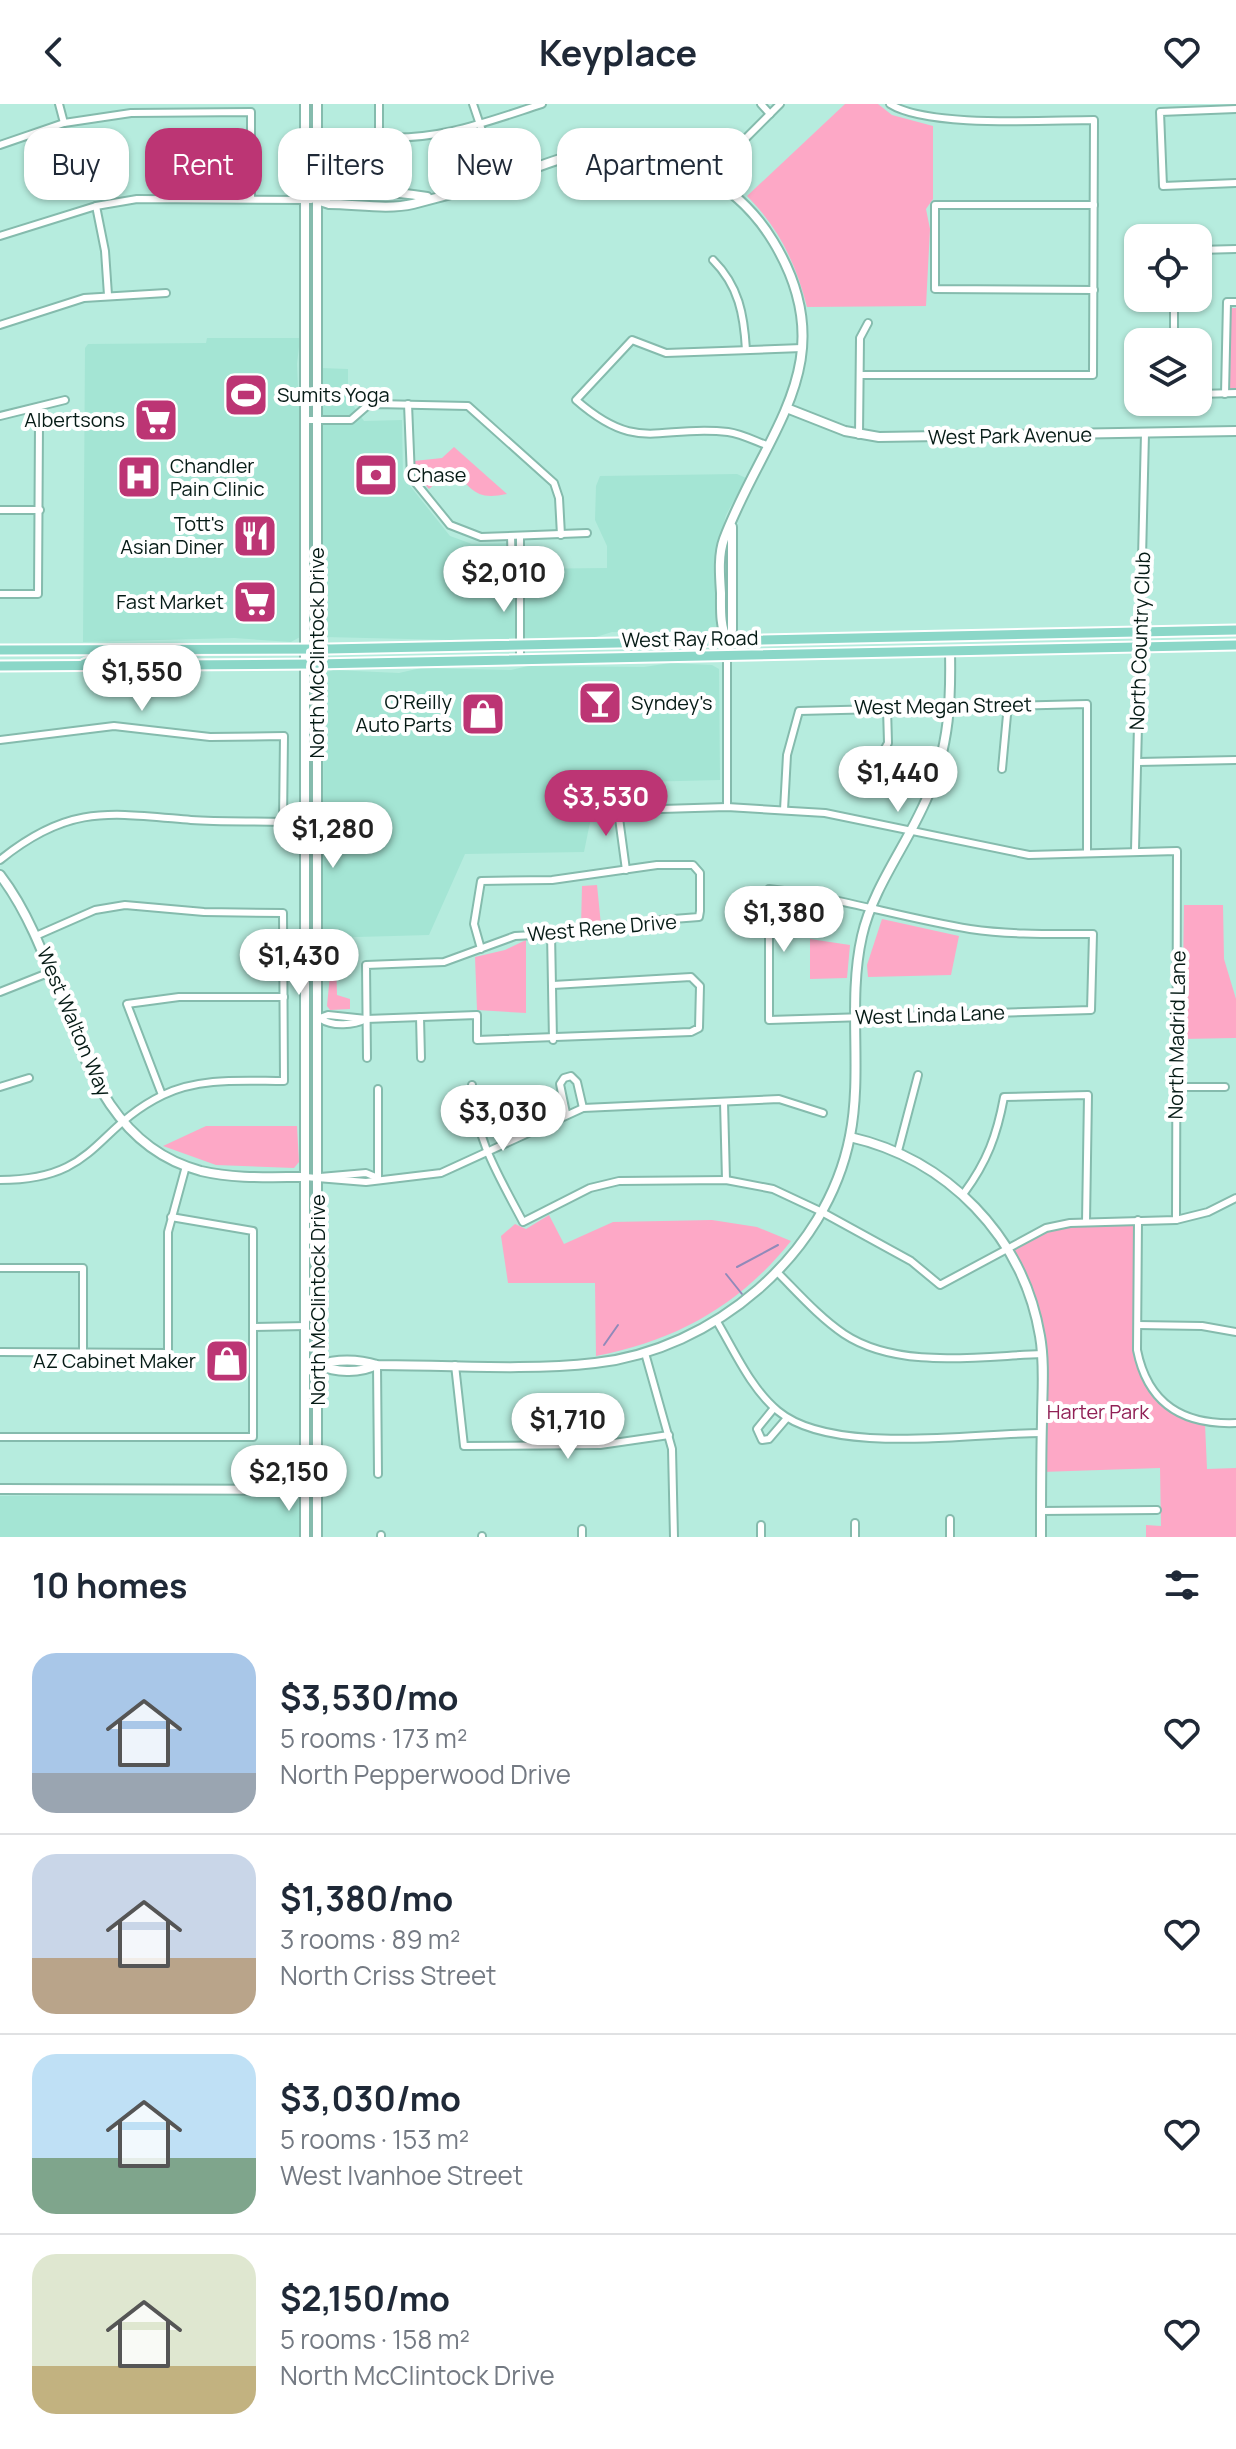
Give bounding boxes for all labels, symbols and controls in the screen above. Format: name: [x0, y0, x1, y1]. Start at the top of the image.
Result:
text: Keyplace: [539, 28, 697, 77]
icon: back: [32, 30, 76, 74]
icon: heart: [1160, 30, 1204, 74]
chip: Buy: [24, 128, 129, 200]
chip: Rent: [145, 128, 262, 200]
chip: Filters: [278, 128, 412, 200]
chip: New: [428, 128, 541, 200]
chip: Apartment: [557, 128, 752, 200]
map controls: [1124, 224, 1212, 416]
button: locate: [1124, 224, 1212, 312]
button: layers: [1124, 328, 1212, 416]
sports icon: Sumits Yoga: [222, 371, 270, 419]
place label: Sumits Yoga: [277, 381, 390, 408]
supermarket icon: Albertsons: [132, 396, 180, 444]
place label: Albertsons: [24, 406, 125, 433]
street label: West Park Avenue: [928, 421, 1092, 450]
bank icon: Chase: [352, 451, 400, 499]
place label: Chandler Pain Clinic: [170, 452, 265, 502]
hospital icon: Chandler Pain Clinic: [115, 453, 163, 501]
place label: Chase: [407, 461, 467, 488]
place label: Tott's Asian Diner: [120, 510, 224, 560]
restaurant icon: Tott's Asian Diner: [231, 512, 279, 560]
pin: $2,010: [439, 546, 569, 614]
street label: North McClintock Drive: [303, 547, 330, 759]
street label: North Country Club: [1123, 551, 1156, 731]
text: $2,010: [461, 554, 547, 590]
supermarket icon: Fast Market: [231, 578, 279, 626]
place label: Fast Market: [116, 588, 224, 615]
street label: West Ray Road: [621, 624, 759, 653]
pin: $1,550: [77, 645, 207, 713]
text: $1,550: [101, 653, 183, 689]
bar icon: Syndey's: [576, 679, 624, 727]
place label: O'Reilly Auto Parts: [356, 688, 452, 738]
place label: Syndey's: [631, 689, 713, 716]
shop icon: O'Reilly Auto Parts: [459, 690, 507, 738]
street label: West Megan Street: [854, 690, 1032, 721]
pin: $1,440: [833, 746, 963, 814]
text: $1,440: [857, 754, 940, 790]
pin: $3,530: [541, 770, 671, 838]
text: $3,530: [563, 778, 649, 814]
pin: $1,280: [268, 802, 398, 870]
text: $1,280: [291, 810, 375, 846]
pin: $1,380: [719, 886, 849, 954]
text: $1,380: [743, 894, 825, 930]
street label: West Rene Drive: [526, 908, 678, 947]
pin: $1,430: [234, 929, 364, 997]
text: $1,430: [258, 937, 340, 973]
street label: West Walton Way: [31, 943, 118, 1101]
street label: North Madrid Lane: [1162, 950, 1191, 1120]
street label: West Linda Lane: [854, 998, 1006, 1031]
pin: $3,030: [438, 1085, 568, 1153]
text: $3,030: [459, 1093, 547, 1129]
street label: North McClintock Drive: [304, 1194, 331, 1406]
shop icon: AZ Cabinet Maker: [203, 1337, 251, 1385]
place label: AZ Cabinet Maker: [33, 1347, 196, 1374]
pin: $1,710: [503, 1393, 633, 1461]
park label: Harter Park: [1047, 1398, 1150, 1425]
text: $1,710: [530, 1401, 606, 1437]
pin: $2,150: [224, 1445, 354, 1513]
text: $2,150: [249, 1453, 329, 1489]
text: 10 homes: [32, 1562, 188, 1608]
icon: filters: [1160, 1563, 1204, 1607]
text: $3,530/mo: [280, 1674, 459, 1720]
icon: home: [96, 1685, 192, 1781]
icon: heart: [1160, 1711, 1204, 1755]
text: 5 rooms · 173 m²: [280, 1720, 467, 1756]
text: North Pepperwood Drive: [280, 1756, 571, 1792]
text: $1,380/mo: [280, 1875, 453, 1921]
icon: home: [96, 1886, 192, 1982]
icon: heart: [1160, 1912, 1204, 1956]
text: 3 rooms · 89 m²: [280, 1921, 460, 1957]
text: North Criss Street: [280, 1957, 497, 1993]
text: $3,030/mo: [280, 2075, 461, 2121]
icon: home: [96, 2086, 192, 2182]
icon: heart: [1160, 2112, 1204, 2156]
text: 5 rooms · 153 m²: [280, 2121, 469, 2157]
text: West Ivanhoe Street: [280, 2157, 523, 2193]
text: $2,150/mo: [280, 2275, 450, 2321]
icon: home: [96, 2286, 192, 2382]
icon: heart: [1160, 2312, 1204, 2356]
text: 5 rooms · 158 m²: [280, 2321, 470, 2357]
text: North McClintock Drive: [280, 2357, 555, 2393]

